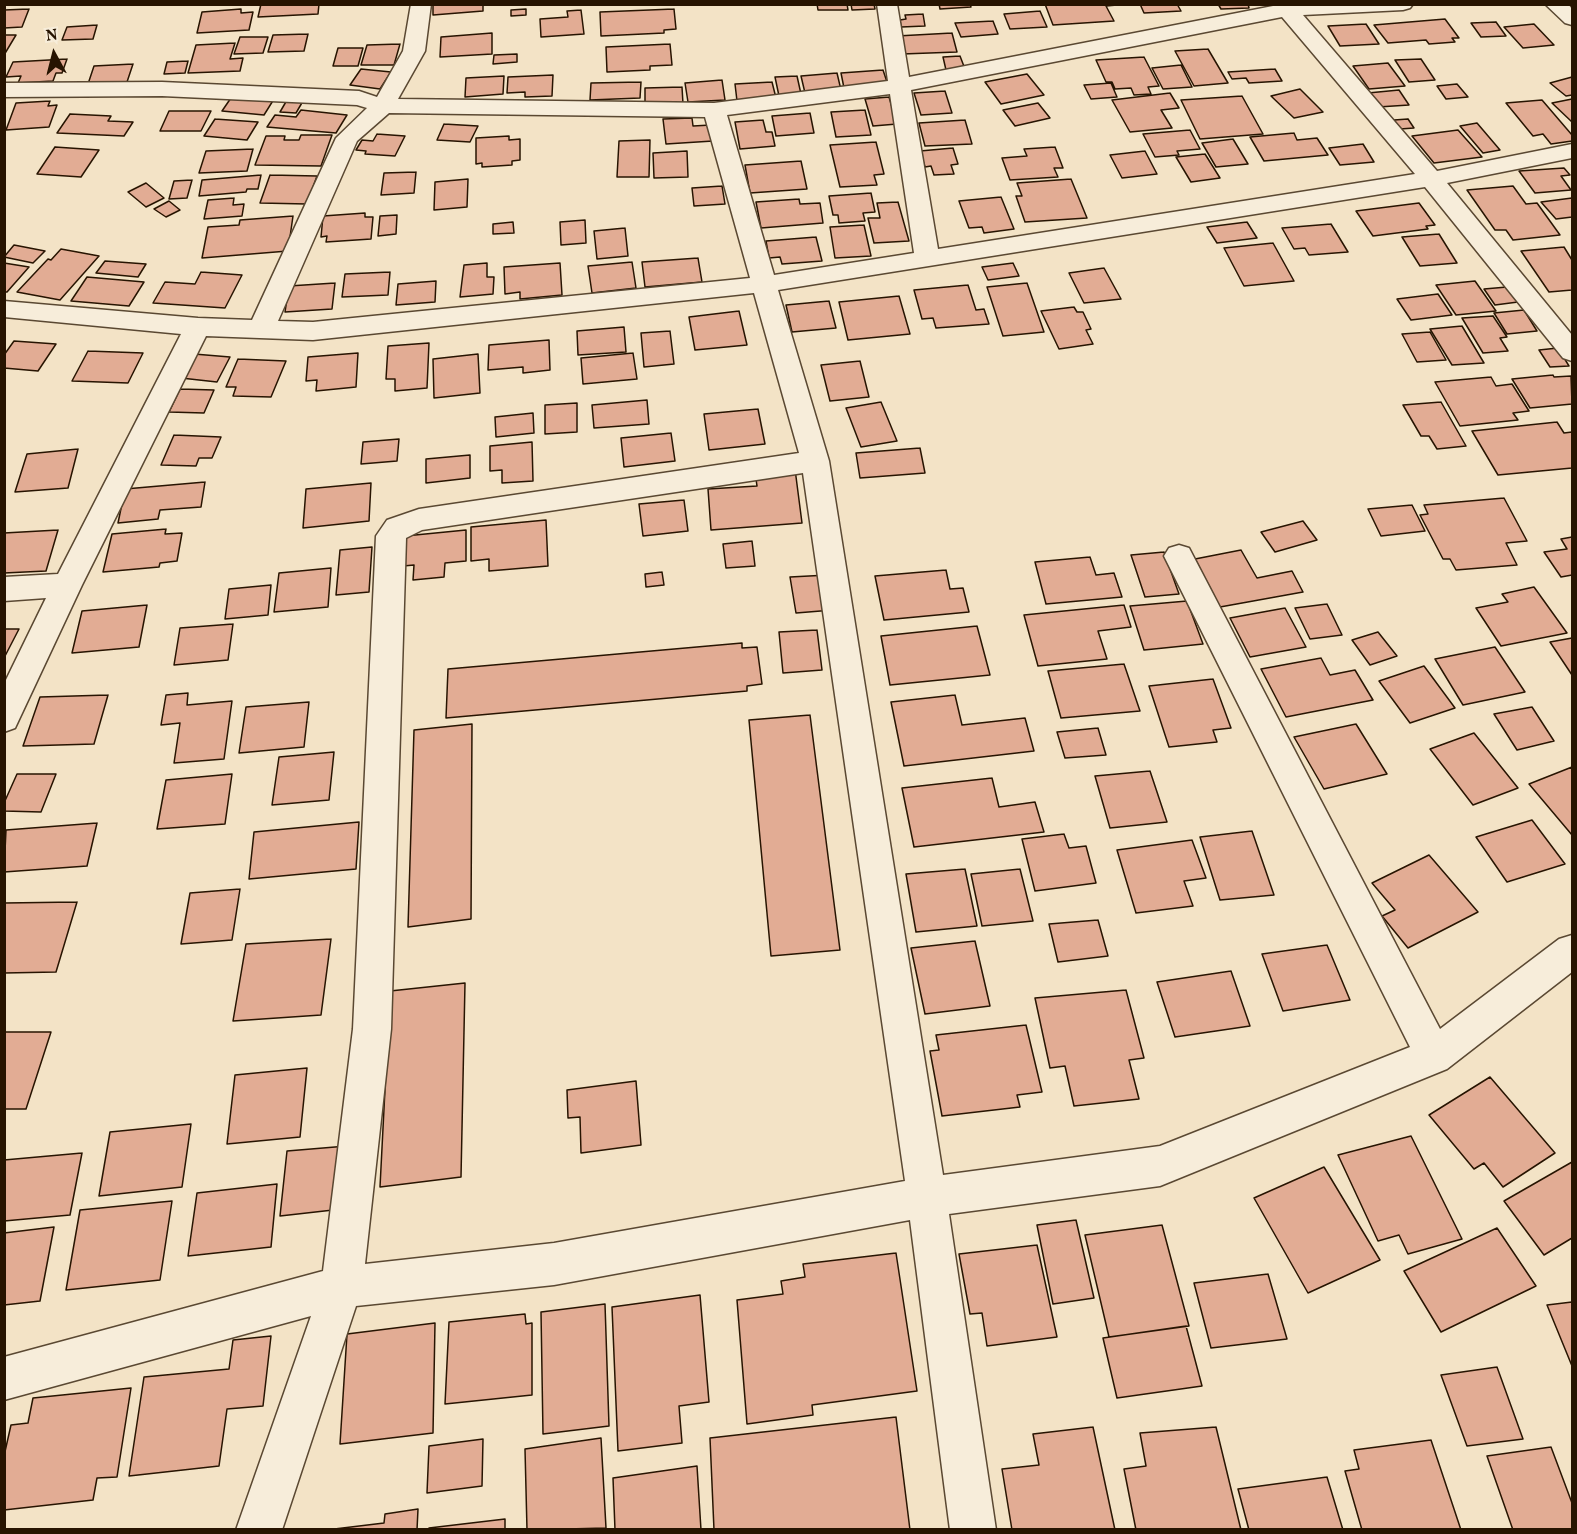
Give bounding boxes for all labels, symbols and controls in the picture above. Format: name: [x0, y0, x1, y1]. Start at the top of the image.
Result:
north arrow: [24, 24, 84, 84]
text: N: [45, 25, 59, 48]

